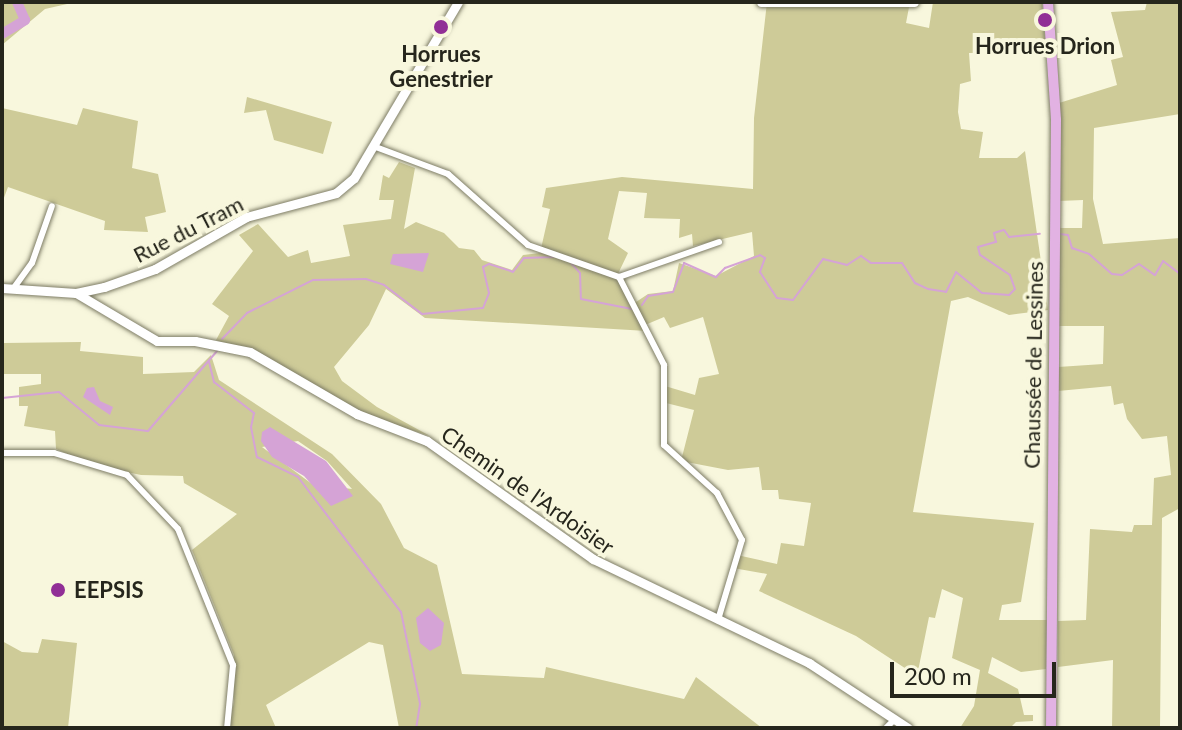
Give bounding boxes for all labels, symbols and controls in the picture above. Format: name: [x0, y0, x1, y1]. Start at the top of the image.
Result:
marker: Horrues Drion: [1036, 11, 1054, 29]
marker: Horrues Genestrier: [432, 18, 450, 36]
place label: Horrues Drion: [975, 33, 1115, 59]
place label: Horrues Genestrier: [389, 40, 493, 92]
street label: Rue du Tram: [128, 190, 248, 268]
street label: Chaussée de Lessines: [1018, 261, 1048, 469]
street label: Chemin de l'Ardoisier: [437, 420, 619, 560]
place label: EEPSIS: [74, 577, 144, 603]
marker: EEPSIS: [49, 581, 67, 599]
scale bar: [894, 646, 1060, 696]
text: 200 m: [904, 661, 972, 690]

